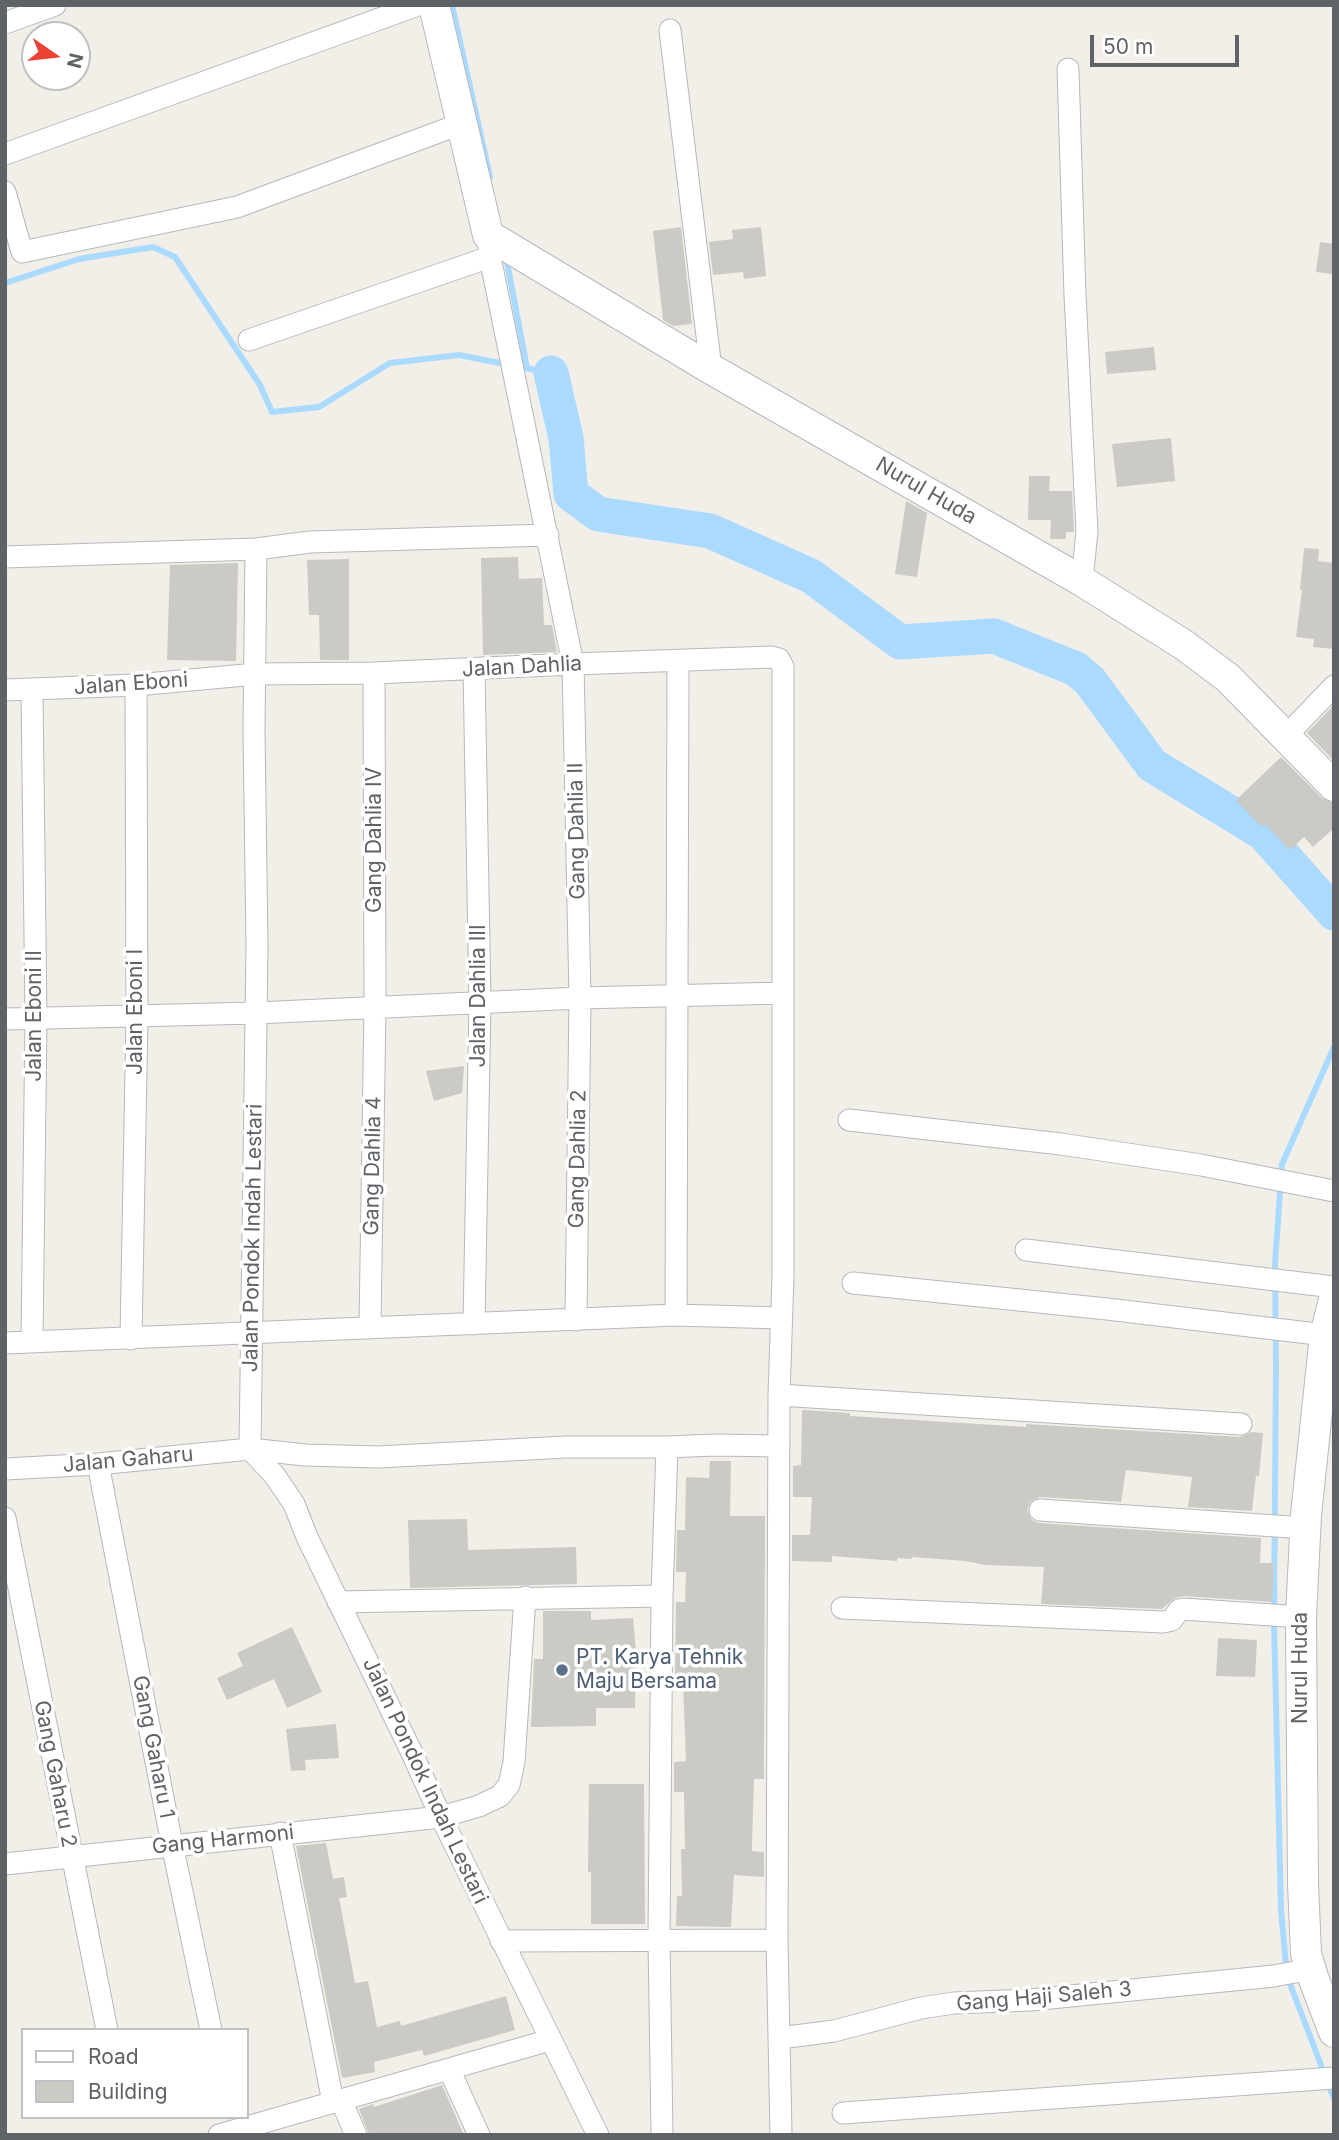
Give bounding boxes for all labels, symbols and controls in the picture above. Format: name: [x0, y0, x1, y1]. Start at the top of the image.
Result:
north arrow: [21, 21, 91, 91]
scale bar: [1094, 21, 1243, 65]
text: 50 m: [1103, 34, 1153, 59]
text: N: [62, 51, 88, 71]
street label: Nurul Huda: [871, 452, 981, 530]
street label: Jalan Dahlia: [461, 651, 583, 683]
street label: Jalan Eboni: [73, 667, 189, 701]
street label: Gang Dahlia II: [563, 762, 591, 900]
street label: Gang Dahlia IV: [362, 767, 388, 913]
street label: Jalan Dahlia III: [466, 924, 492, 1068]
street label: Jalan Eboni I: [123, 949, 149, 1075]
street label: Jalan Eboni II: [22, 950, 48, 1082]
street label: Gang Dahlia 2: [564, 1089, 592, 1229]
street label: Gang Dahlia 4: [359, 1096, 387, 1236]
street label: Jalan Pondok Indah Lestari: [238, 1104, 268, 1372]
street label: Jalan Gaharu: [62, 1442, 194, 1478]
street label: Nurul Huda: [1288, 1612, 1314, 1724]
place label: PT. Karya Tehnik Maju Bersama: [576, 1645, 743, 1695]
street label: Jalan Pondok Indah Lestari: [357, 1654, 493, 1908]
marker: PT. Karya Tehnik Maju Bersama: [554, 1662, 570, 1678]
street label: Gang Gaharu 1: [127, 1673, 179, 1821]
street label: Gang Gaharu 2: [28, 1698, 82, 1850]
street label: Gang Harmoni: [151, 1820, 295, 1860]
street label: Gang Haji Saleh 3: [955, 1977, 1133, 2017]
legend: [21, 2028, 248, 2119]
text: Road: [88, 2044, 139, 2069]
text: Building: [88, 2079, 168, 2104]

